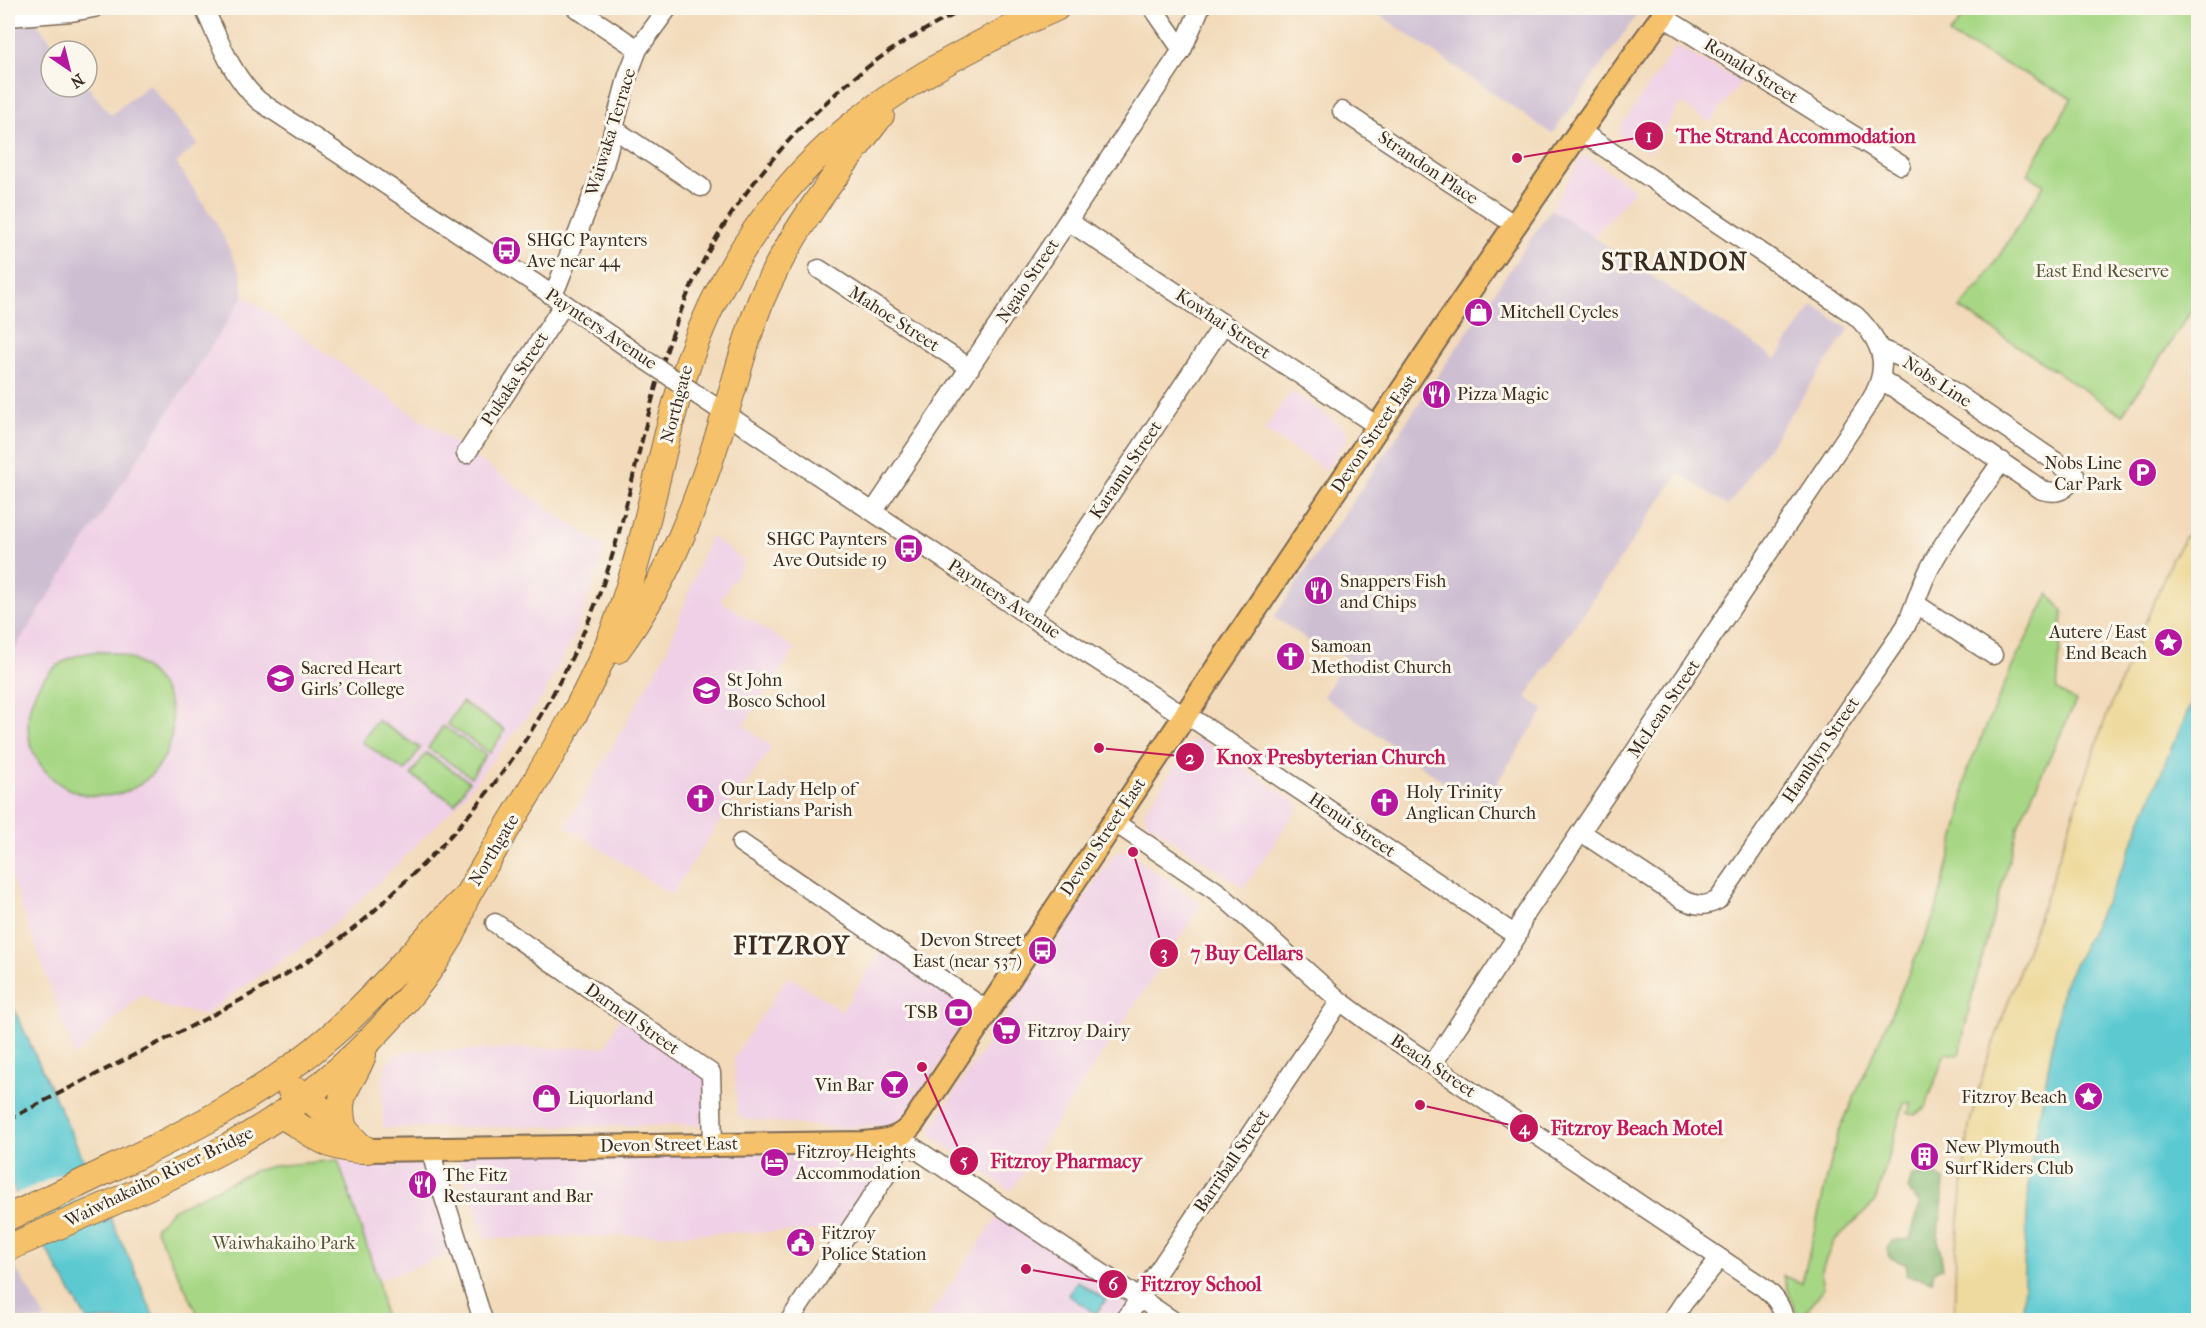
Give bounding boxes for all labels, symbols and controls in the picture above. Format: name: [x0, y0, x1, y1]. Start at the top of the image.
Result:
street label: Ronald Street: [1700, 34, 1802, 108]
north arrow: [39, 39, 99, 99]
street label: Waiwaka Terrace: [581, 65, 640, 200]
text: N: [66, 70, 88, 93]
callout: The Strand Accommodation: [1634, 117, 1928, 155]
text: The Strand Accommodation: [1675, 125, 1916, 148]
text: 1: [1646, 126, 1652, 147]
street label: Strandon Place: [1374, 127, 1482, 209]
place label: SHGC Paynters Ave near 44: [526, 230, 648, 272]
bus stop icon: SHGC Paynters Ave near 44: [490, 234, 522, 266]
street label: Ngaio Street: [992, 234, 1064, 327]
district label: STRANDON: [1602, 248, 1748, 276]
park label: East End Reserve: [2035, 261, 2169, 282]
street label: Mahoe Street: [845, 282, 944, 356]
street label: Paynters Avenue: [541, 284, 661, 374]
street label: Kowhai Street: [1172, 285, 1275, 364]
shop icon: Mitchell Cycles: [1463, 296, 1495, 328]
place label: Mitchell Cycles: [1500, 302, 1619, 323]
street label: Pukaka Street: [477, 328, 553, 430]
street label: Nobs Line: [1899, 352, 1975, 412]
street label: Northgate: [657, 363, 698, 445]
street label: Devon Street East: [1327, 370, 1422, 497]
restaurant icon: Pizza Magic: [1420, 378, 1452, 410]
place label: Pizza Magic: [1457, 384, 1549, 405]
street label: Karamu Street: [1085, 416, 1167, 523]
place label: Nobs Line Car Park: [2044, 453, 2123, 495]
parking icon: Nobs Line Car Park: [2127, 457, 2159, 489]
place label: SHGC Paynters Ave Outside 19: [767, 529, 887, 571]
bus stop icon: SHGC Paynters Ave Outside 19: [892, 533, 924, 565]
street label: Paynters Avenue: [944, 555, 1064, 643]
place label: Snappers Fish and Chips: [1340, 571, 1446, 613]
restaurant icon: Snappers Fish and Chips: [1303, 575, 1335, 607]
place label: Autere / East End Beach: [2048, 622, 2148, 664]
place icon: Autere / East End Beach: [2152, 626, 2184, 658]
place label: Samoan Methodist Church: [1311, 636, 1452, 678]
church icon: Samoan Methodist Church: [1274, 640, 1306, 672]
street label: McLean Street: [1623, 655, 1705, 762]
place label: Sacred Heart Girls' College: [301, 658, 404, 700]
school or university icon: Sacred Heart Girls' College: [264, 662, 296, 694]
place label: St John Bosco School: [727, 670, 826, 712]
school or university icon: St John Bosco School: [690, 674, 722, 706]
street label: Hamblyn Street: [1778, 693, 1864, 807]
callout: Knox Presbyterian Church: [1175, 738, 1458, 776]
text: Knox Presbyterian Church: [1216, 746, 1447, 769]
text: 2: [1185, 748, 1195, 769]
street label: Devon Street East: [1056, 773, 1151, 900]
place label: Our Lady Help of Christians Parish: [721, 779, 860, 821]
place label: Holy Trinity Anglican Church: [1405, 782, 1536, 824]
church icon: Our Lady Help of Christians Parish: [684, 783, 716, 815]
church icon: Holy Trinity Anglican Church: [1369, 786, 1401, 818]
street label: Henui Street: [1305, 788, 1400, 862]
street label: Northgate: [464, 810, 524, 890]
place label: Devon Street East (near 537): [913, 930, 1023, 972]
district label: FITZROY: [733, 932, 851, 960]
bus stop icon: Devon Street East (near 537): [1027, 934, 1059, 966]
callout: 7 Buy Cellars: [1149, 934, 1315, 972]
text: 7 Buy Cellars: [1190, 942, 1304, 965]
text: 3: [1160, 943, 1168, 964]
street label: Darnell Street: [581, 979, 684, 1060]
bank icon: TSB: [943, 996, 975, 1028]
place label: TSB: [905, 1002, 938, 1023]
supermarket icon: Fitzroy Dairy: [990, 1015, 1022, 1047]
place label: Fitzroy Dairy: [1027, 1021, 1132, 1042]
street label: Beach Street: [1386, 1030, 1480, 1102]
bar icon: Vin Bar: [879, 1069, 911, 1101]
place label: Vin Bar: [814, 1075, 874, 1096]
place icon: Fitzroy Beach: [2072, 1081, 2104, 1113]
shop icon: Liquorland: [531, 1082, 563, 1114]
place label: Fitzroy Beach: [1961, 1087, 2067, 1108]
place label: Liquorland: [568, 1088, 654, 1109]
street label: Barriball Street: [1190, 1105, 1274, 1216]
callout: Fitzroy Beach Motel: [1509, 1109, 1735, 1147]
text: Fitzroy Beach Motel: [1550, 1117, 1724, 1140]
text: 4: [1518, 1118, 1531, 1139]
street label: Waiwhakaiho River Bridge: [60, 1122, 257, 1232]
street label: Devon Street East: [600, 1133, 739, 1157]
place label: New Plymouth Surf Riders Club: [1945, 1137, 2073, 1179]
building icon: New Plymouth Surf Riders Club: [1908, 1141, 1940, 1173]
place label: Fitzroy Heights Accommodation: [795, 1142, 921, 1184]
callout: Fitzroy Pharmacy: [949, 1142, 1154, 1180]
hotel icon: Fitzroy Heights Accommodation: [759, 1146, 791, 1178]
text: Fitzroy Pharmacy: [989, 1150, 1143, 1173]
text: 5: [960, 1151, 968, 1172]
place label: The Fitz Restaurant and Bar: [443, 1165, 593, 1207]
restaurant icon: The Fitz Restaurant and Bar: [406, 1169, 438, 1201]
place label: Fitzroy Police Station: [821, 1223, 927, 1265]
public building icon: Fitzroy Police Station: [784, 1227, 816, 1259]
park label: Waiwhakaiho Park: [211, 1233, 356, 1254]
callout: Fitzroy School: [1098, 1265, 1273, 1303]
text: Fitzroy School: [1139, 1273, 1262, 1296]
text: 6: [1108, 1274, 1119, 1295]

